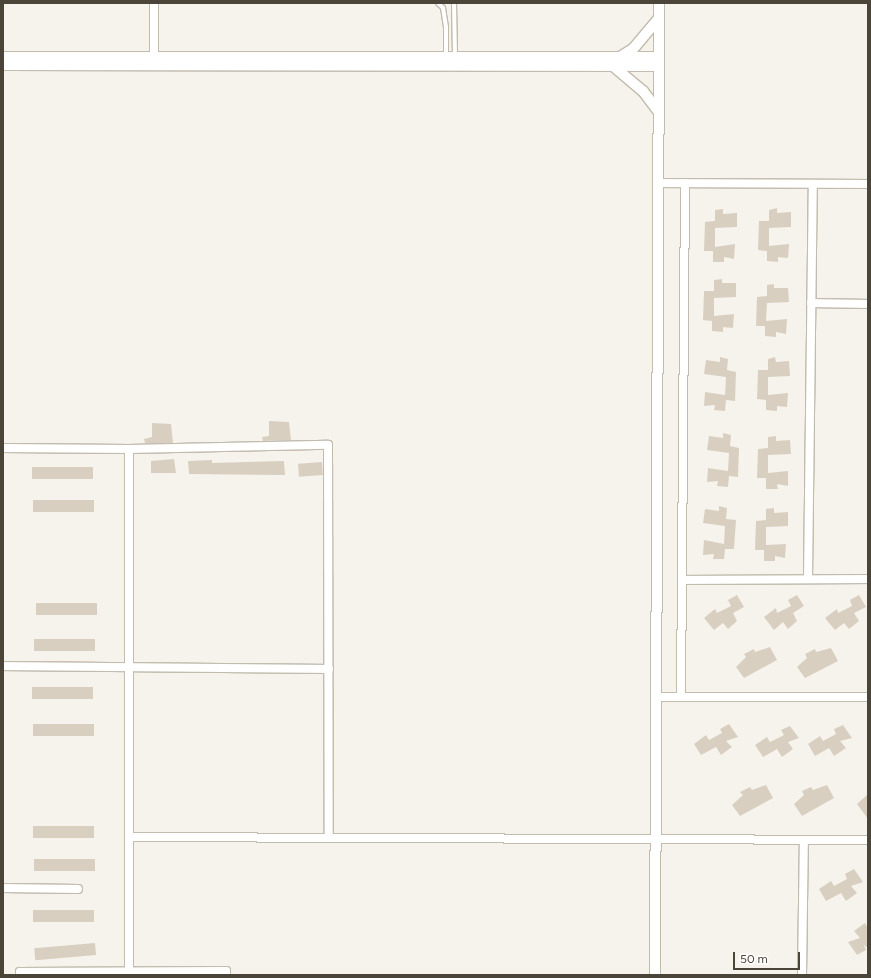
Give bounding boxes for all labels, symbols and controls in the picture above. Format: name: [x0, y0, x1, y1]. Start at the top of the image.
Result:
scale bar: [735, 944, 802, 970]
text: 50 m: [740, 952, 768, 966]

